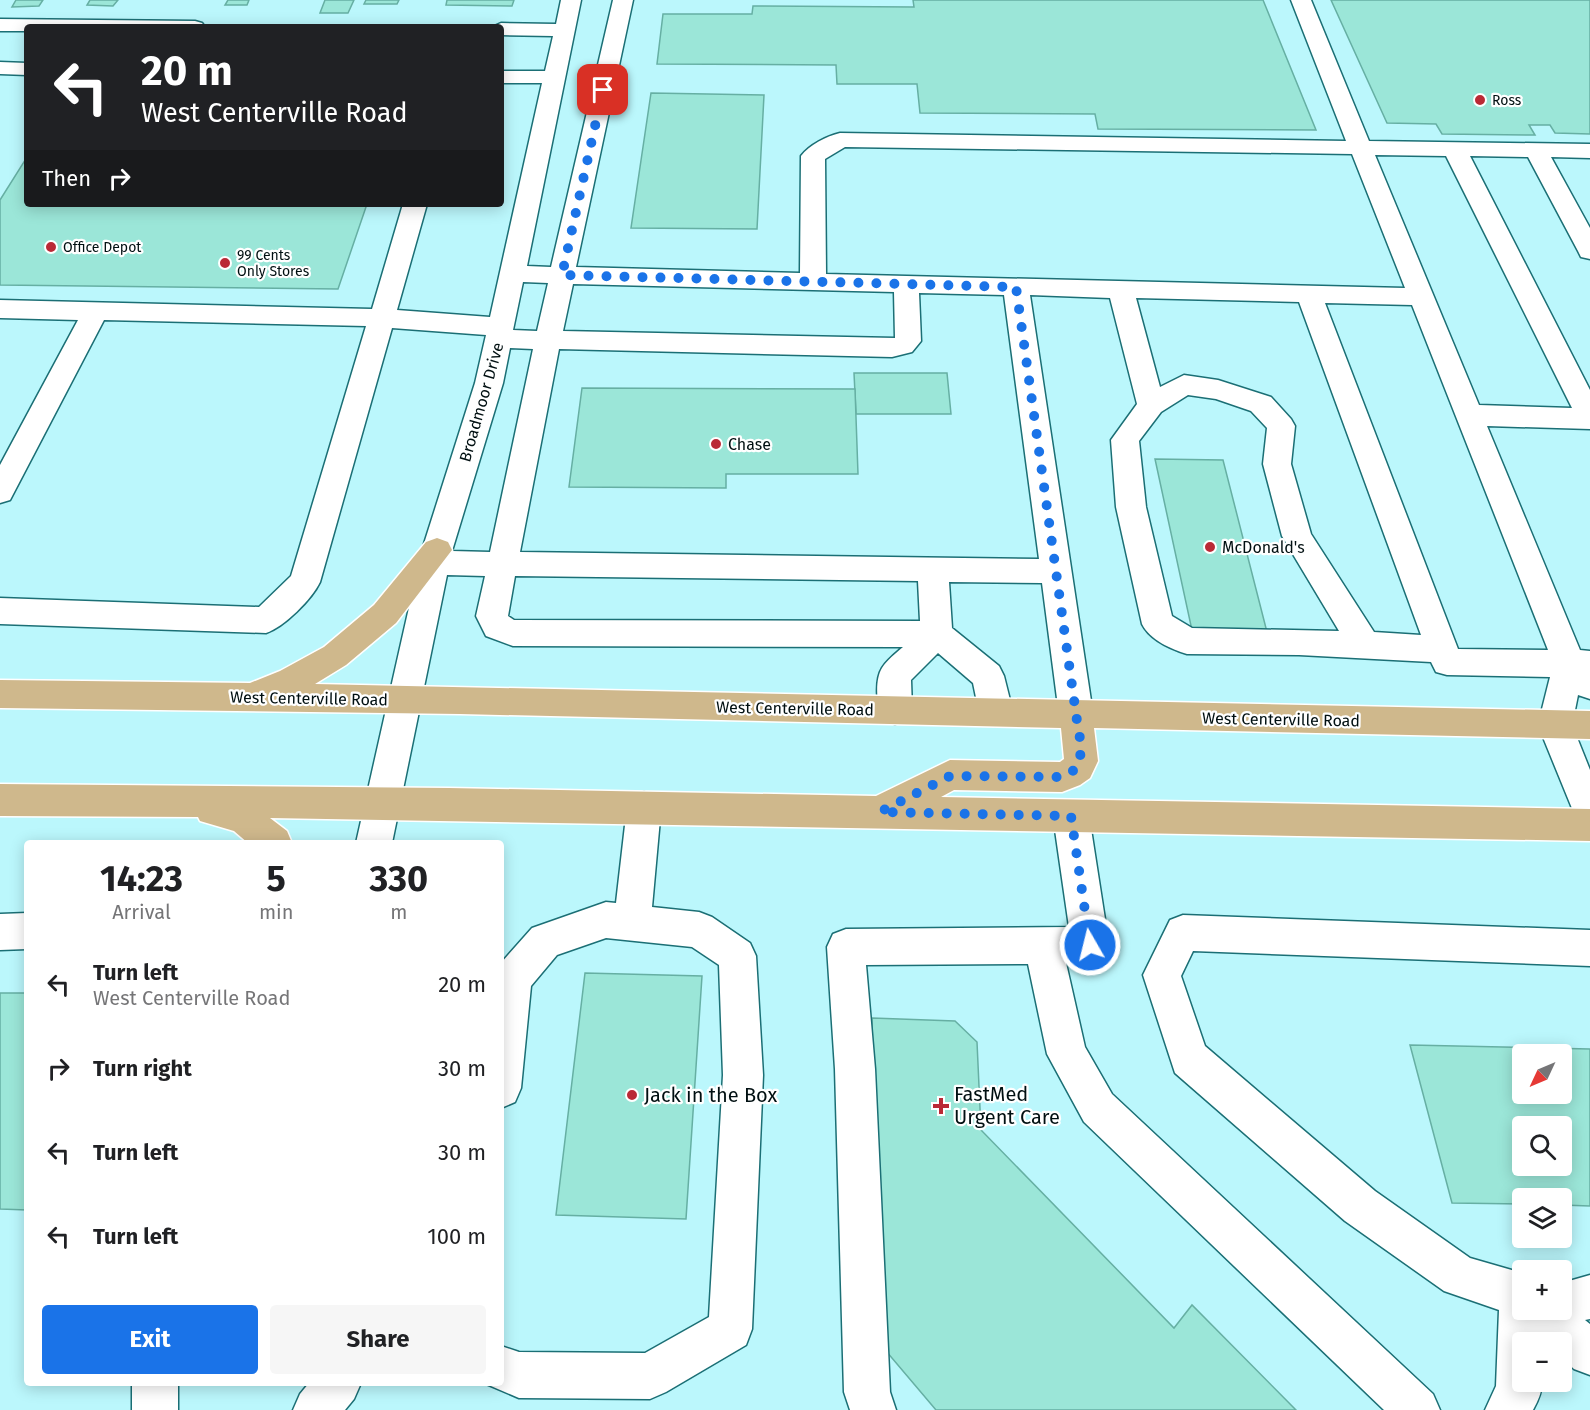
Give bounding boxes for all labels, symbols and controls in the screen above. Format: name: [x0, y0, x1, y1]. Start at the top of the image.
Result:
text: 20 m: [141, 46, 233, 96]
icon: left: [42, 48, 120, 126]
pin: [577, 64, 628, 115]
icon: arrive: [586, 73, 619, 106]
place label: Ross: [1492, 92, 1522, 109]
marker: Ross: [1473, 93, 1487, 107]
text: West Centerville Road: [141, 97, 408, 129]
icon: right: [103, 162, 136, 195]
text: Then: [42, 165, 91, 192]
place label: Office Depot: [63, 239, 142, 256]
marker: Office Depot: [44, 240, 58, 254]
place label: 99 Cents Only Stores: [237, 247, 310, 280]
marker: 99 Cents Only Stores: [218, 256, 232, 270]
street label: Broadmoor Drive: [455, 340, 508, 464]
place label: Chase: [728, 435, 771, 454]
marker: Chase: [709, 437, 723, 451]
place label: McDonald's: [1222, 538, 1305, 557]
marker: McDonald's: [1203, 540, 1217, 554]
street label: West Centerville Road: [230, 688, 388, 709]
street label: West Centerville Road: [716, 698, 874, 719]
street label: West Centerville Road: [1202, 709, 1360, 730]
text: 14:23: [100, 857, 183, 901]
text: 5: [267, 857, 286, 901]
text: 330: [369, 857, 428, 901]
text: Arrival: [112, 900, 171, 924]
text: min: [259, 900, 293, 924]
text: m: [390, 900, 407, 924]
position arrow: [1058, 913, 1122, 977]
text: Turn left: [93, 959, 178, 986]
icon: left: [42, 968, 75, 1001]
text: 20 m: [438, 971, 486, 998]
text: West Centerville Road: [93, 986, 290, 1010]
north arrow: [1512, 1044, 1572, 1104]
map controls: [1512, 1044, 1572, 1392]
icon: right: [42, 1052, 75, 1085]
text: Turn right: [93, 1055, 192, 1082]
text: 30 m: [438, 1055, 486, 1082]
place label: FastMed Urgent Care: [954, 1082, 1060, 1129]
place label: Jack in the Box: [644, 1083, 778, 1107]
marker: Jack in the Box: [625, 1088, 639, 1102]
marker: FastMed Urgent Care: [932, 1097, 950, 1115]
button: search: [1512, 1116, 1572, 1176]
icon: left: [42, 1136, 75, 1169]
text: Turn left: [93, 1139, 178, 1166]
text: 30 m: [438, 1139, 486, 1166]
button: layers: [1512, 1188, 1572, 1248]
icon: left: [42, 1220, 75, 1253]
text: Turn left: [93, 1223, 178, 1250]
text: 100 m: [427, 1223, 486, 1250]
button: +: [1512, 1260, 1572, 1320]
button: Exit: [42, 1305, 258, 1374]
button: Share: [270, 1305, 486, 1374]
button: −: [1512, 1332, 1572, 1392]

